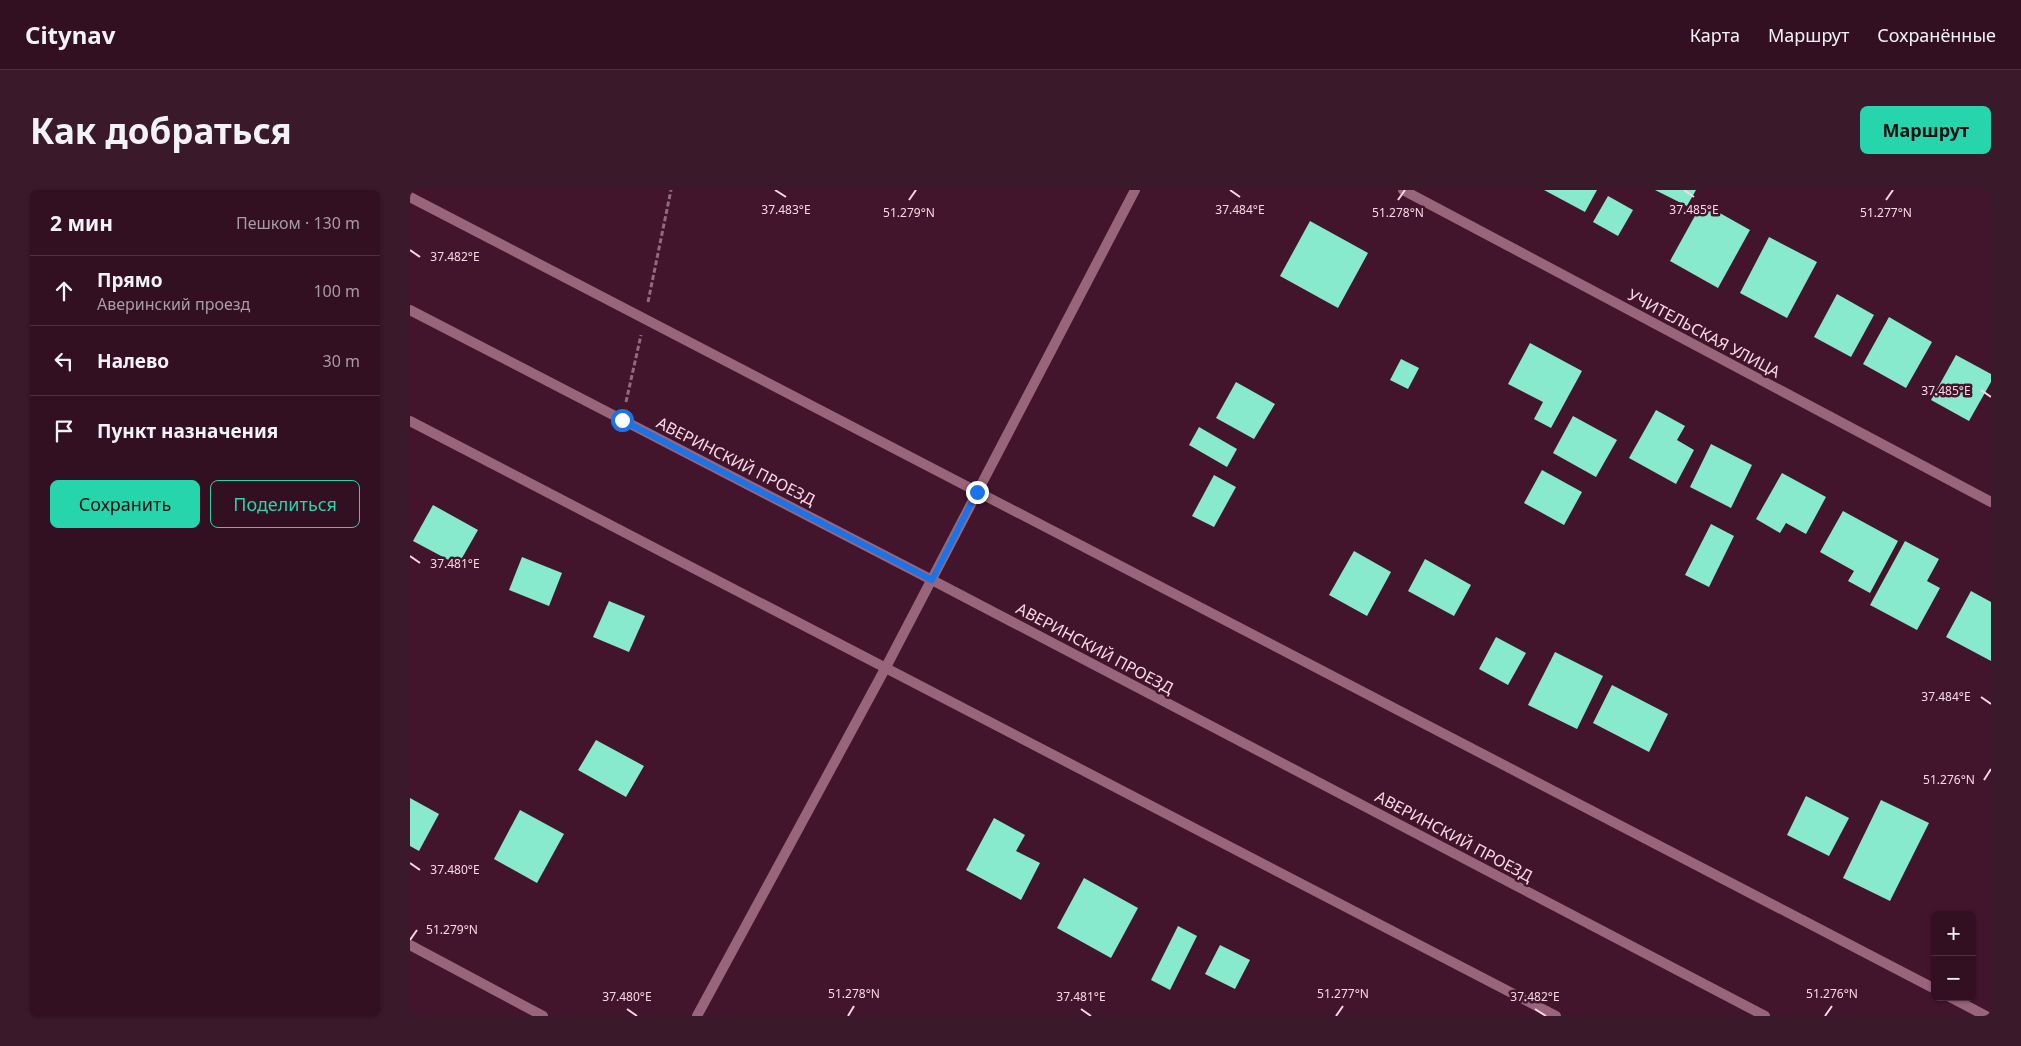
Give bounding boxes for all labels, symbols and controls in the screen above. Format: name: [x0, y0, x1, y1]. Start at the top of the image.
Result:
text: Citynav: [25, 18, 115, 51]
text: Карта: [1690, 23, 1740, 47]
text: Маршрут: [1768, 23, 1849, 47]
text: Сохранённые: [1877, 23, 1996, 47]
button: Маршрут: [1860, 106, 1991, 154]
text: Как добраться: [30, 107, 292, 154]
text: 37.483°E: [761, 201, 811, 218]
text: 37.484°E: [1215, 201, 1265, 218]
text: 37.485°E: [1669, 201, 1719, 218]
text: 51.279°N: [883, 204, 935, 221]
text: 51.278°N: [1372, 204, 1424, 221]
text: 51.277°N: [1860, 204, 1912, 221]
text: 2 мин: [50, 209, 113, 237]
text: Пешком · 130 m: [236, 212, 360, 234]
text: 37.482°E: [430, 248, 480, 265]
text: Прямо: [97, 267, 163, 293]
icon: ahead: [50, 277, 78, 305]
text: 100 m: [313, 280, 360, 302]
street label: УЧИТЕЛЬСКАЯ УЛИЦА: [1624, 283, 1785, 383]
text: Аверинский проезд: [97, 293, 250, 315]
icon: left: [50, 347, 78, 375]
text: Налево: [97, 348, 169, 374]
text: 30 m: [323, 350, 360, 372]
text: 37.485°E: [1921, 382, 1971, 399]
route start: [611, 409, 634, 432]
street label: АВЕРИНСКИЙ ПРОЕЗД: [653, 411, 819, 511]
icon: arrive: [50, 417, 78, 445]
text: Пункт назначения: [97, 418, 278, 444]
button: Сохранить: [50, 480, 200, 528]
button: Поделиться: [210, 480, 360, 528]
route end: [966, 481, 989, 504]
text: 37.481°E: [430, 555, 480, 572]
street label: АВЕРИНСКИЙ ПРОЕЗД: [1013, 597, 1178, 699]
text: 37.484°E: [1921, 688, 1971, 705]
text: 51.276°N: [1923, 771, 1975, 788]
street label: АВЕРИНСКИЙ ПРОЕЗД: [1372, 785, 1537, 887]
text: 37.480°E: [430, 861, 480, 878]
map controls: [1931, 911, 1976, 1001]
button: +: [1931, 911, 1976, 956]
text: 51.279°N: [426, 921, 478, 938]
button: −: [1931, 956, 1976, 1001]
text: 51.278°N: [828, 985, 880, 1002]
text: 51.277°N: [1317, 985, 1369, 1002]
text: 51.276°N: [1806, 985, 1858, 1002]
text: 37.480°E: [602, 988, 652, 1005]
text: 37.481°E: [1056, 988, 1106, 1005]
text: 37.482°E: [1510, 988, 1560, 1005]

